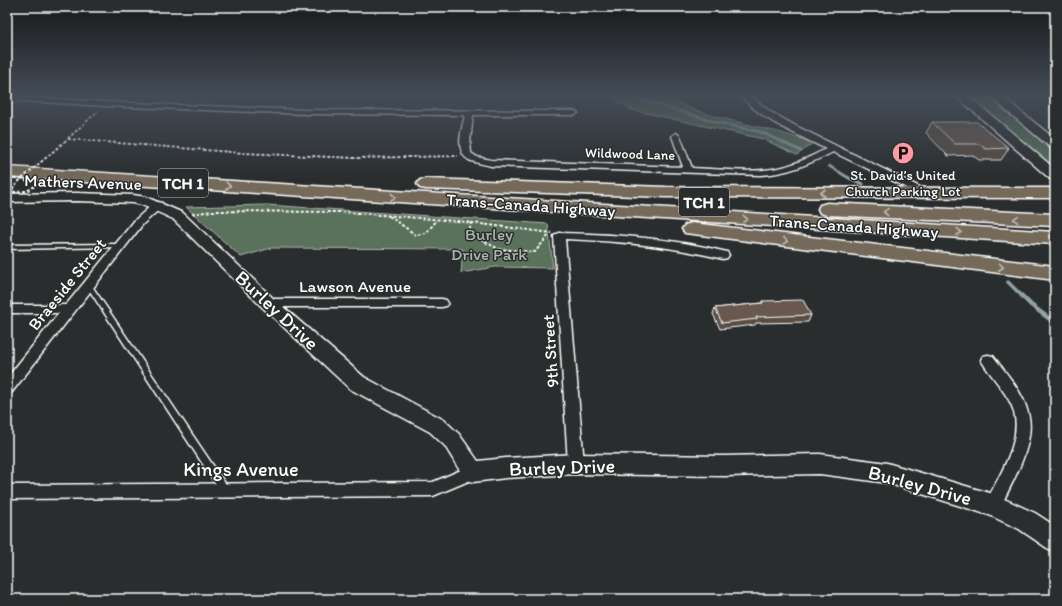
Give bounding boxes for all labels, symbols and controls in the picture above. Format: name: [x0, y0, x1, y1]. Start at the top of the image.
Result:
parking icon: St. David’s United Church Parking Lot: [890, 140, 916, 166]
street label: Wildwood Lane: [585, 144, 676, 164]
place label: St. David’s United Church Parking Lot: [845, 167, 961, 200]
road number: TCH 1: [158, 169, 208, 197]
street label: Mathers Avenue: [24, 170, 142, 194]
one-way arrow: [225, 182, 231, 191]
road number: TCH 1: [679, 188, 729, 216]
street label: Trans-Canada Highway: [446, 189, 616, 221]
one-way arrow: [820, 189, 826, 197]
one-way arrow: [390, 192, 396, 201]
one-way arrow: [883, 207, 889, 216]
street label: Trans-Canada Highway: [769, 210, 939, 242]
one-way arrow: [742, 214, 748, 223]
one-way arrow: [1013, 214, 1019, 223]
park label: Burley Drive Park: [451, 224, 527, 264]
one-way arrow: [956, 228, 962, 237]
street label: Braeside Street: [24, 234, 110, 334]
one-way arrow: [782, 236, 789, 245]
one-way arrow: [998, 262, 1004, 271]
street label: Burley Drive: [230, 265, 324, 355]
street label: Lawson Avenue: [299, 276, 411, 296]
street label: 9th Street: [537, 313, 563, 388]
street label: Burley Drive: [509, 453, 615, 481]
street label: Kings Avenue: [183, 457, 299, 481]
street label: Burley Drive: [866, 460, 974, 510]

